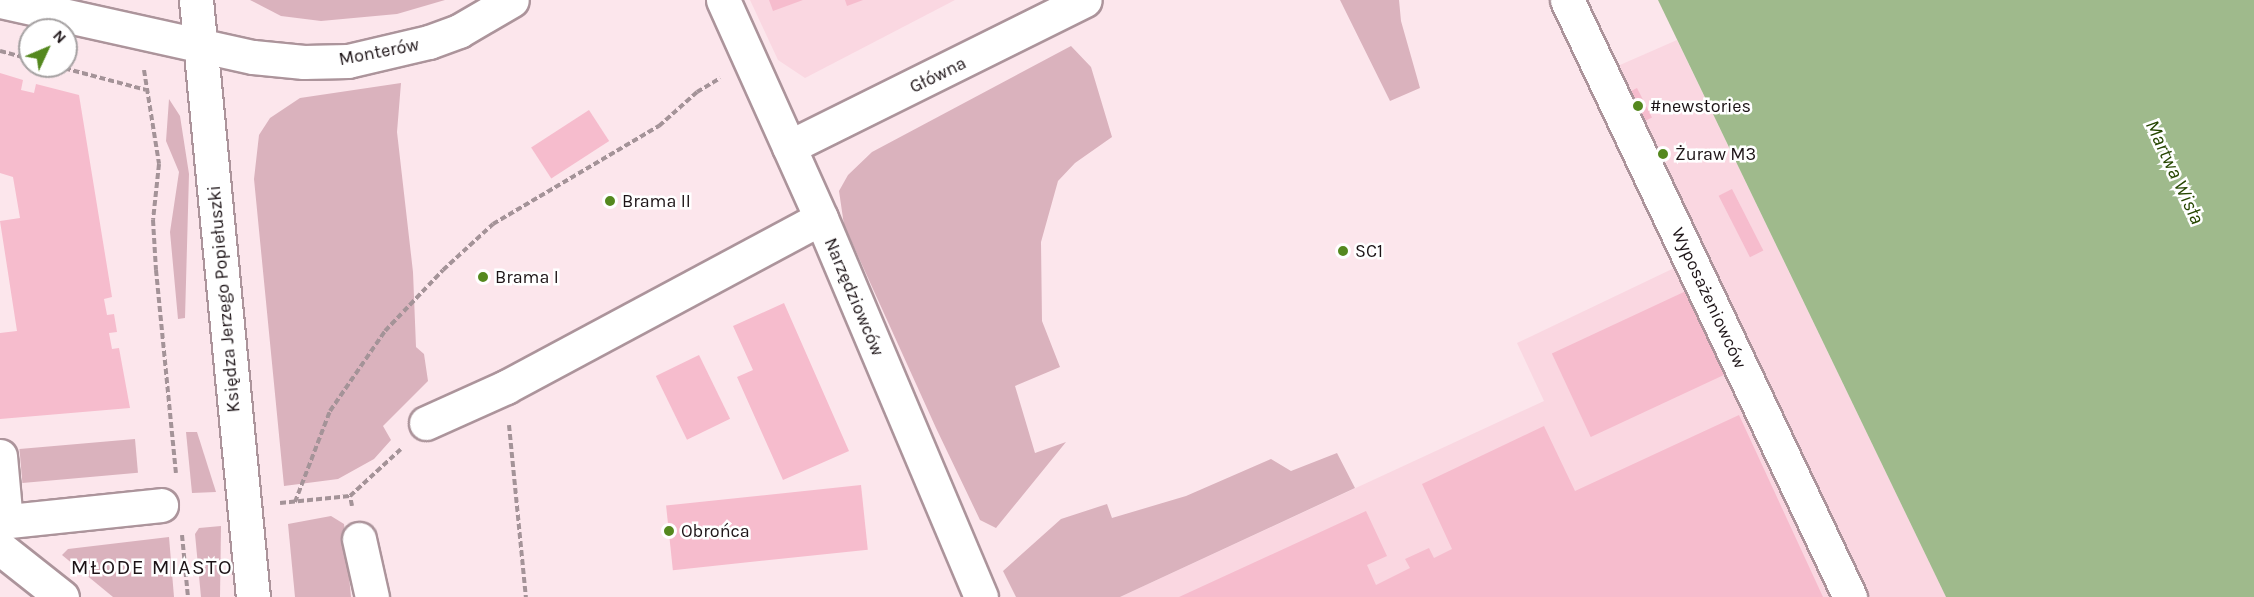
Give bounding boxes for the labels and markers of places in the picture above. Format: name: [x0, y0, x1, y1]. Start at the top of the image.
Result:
place label: #newstories: [1650, 95, 1751, 117]
marker: #newstories: [1631, 99, 1645, 113]
place label: Żuraw M3: [1675, 143, 1756, 165]
marker: Żuraw M3: [1656, 147, 1670, 161]
place label: Brama II: [622, 190, 691, 212]
marker: Brama II: [603, 194, 617, 208]
place label: SC1: [1355, 240, 1383, 262]
marker: SC1: [1336, 244, 1350, 258]
place label: Brama I: [495, 266, 559, 288]
marker: Brama I: [476, 270, 490, 284]
place label: Obrońca: [681, 520, 750, 542]
marker: Obrońca: [662, 524, 676, 538]

